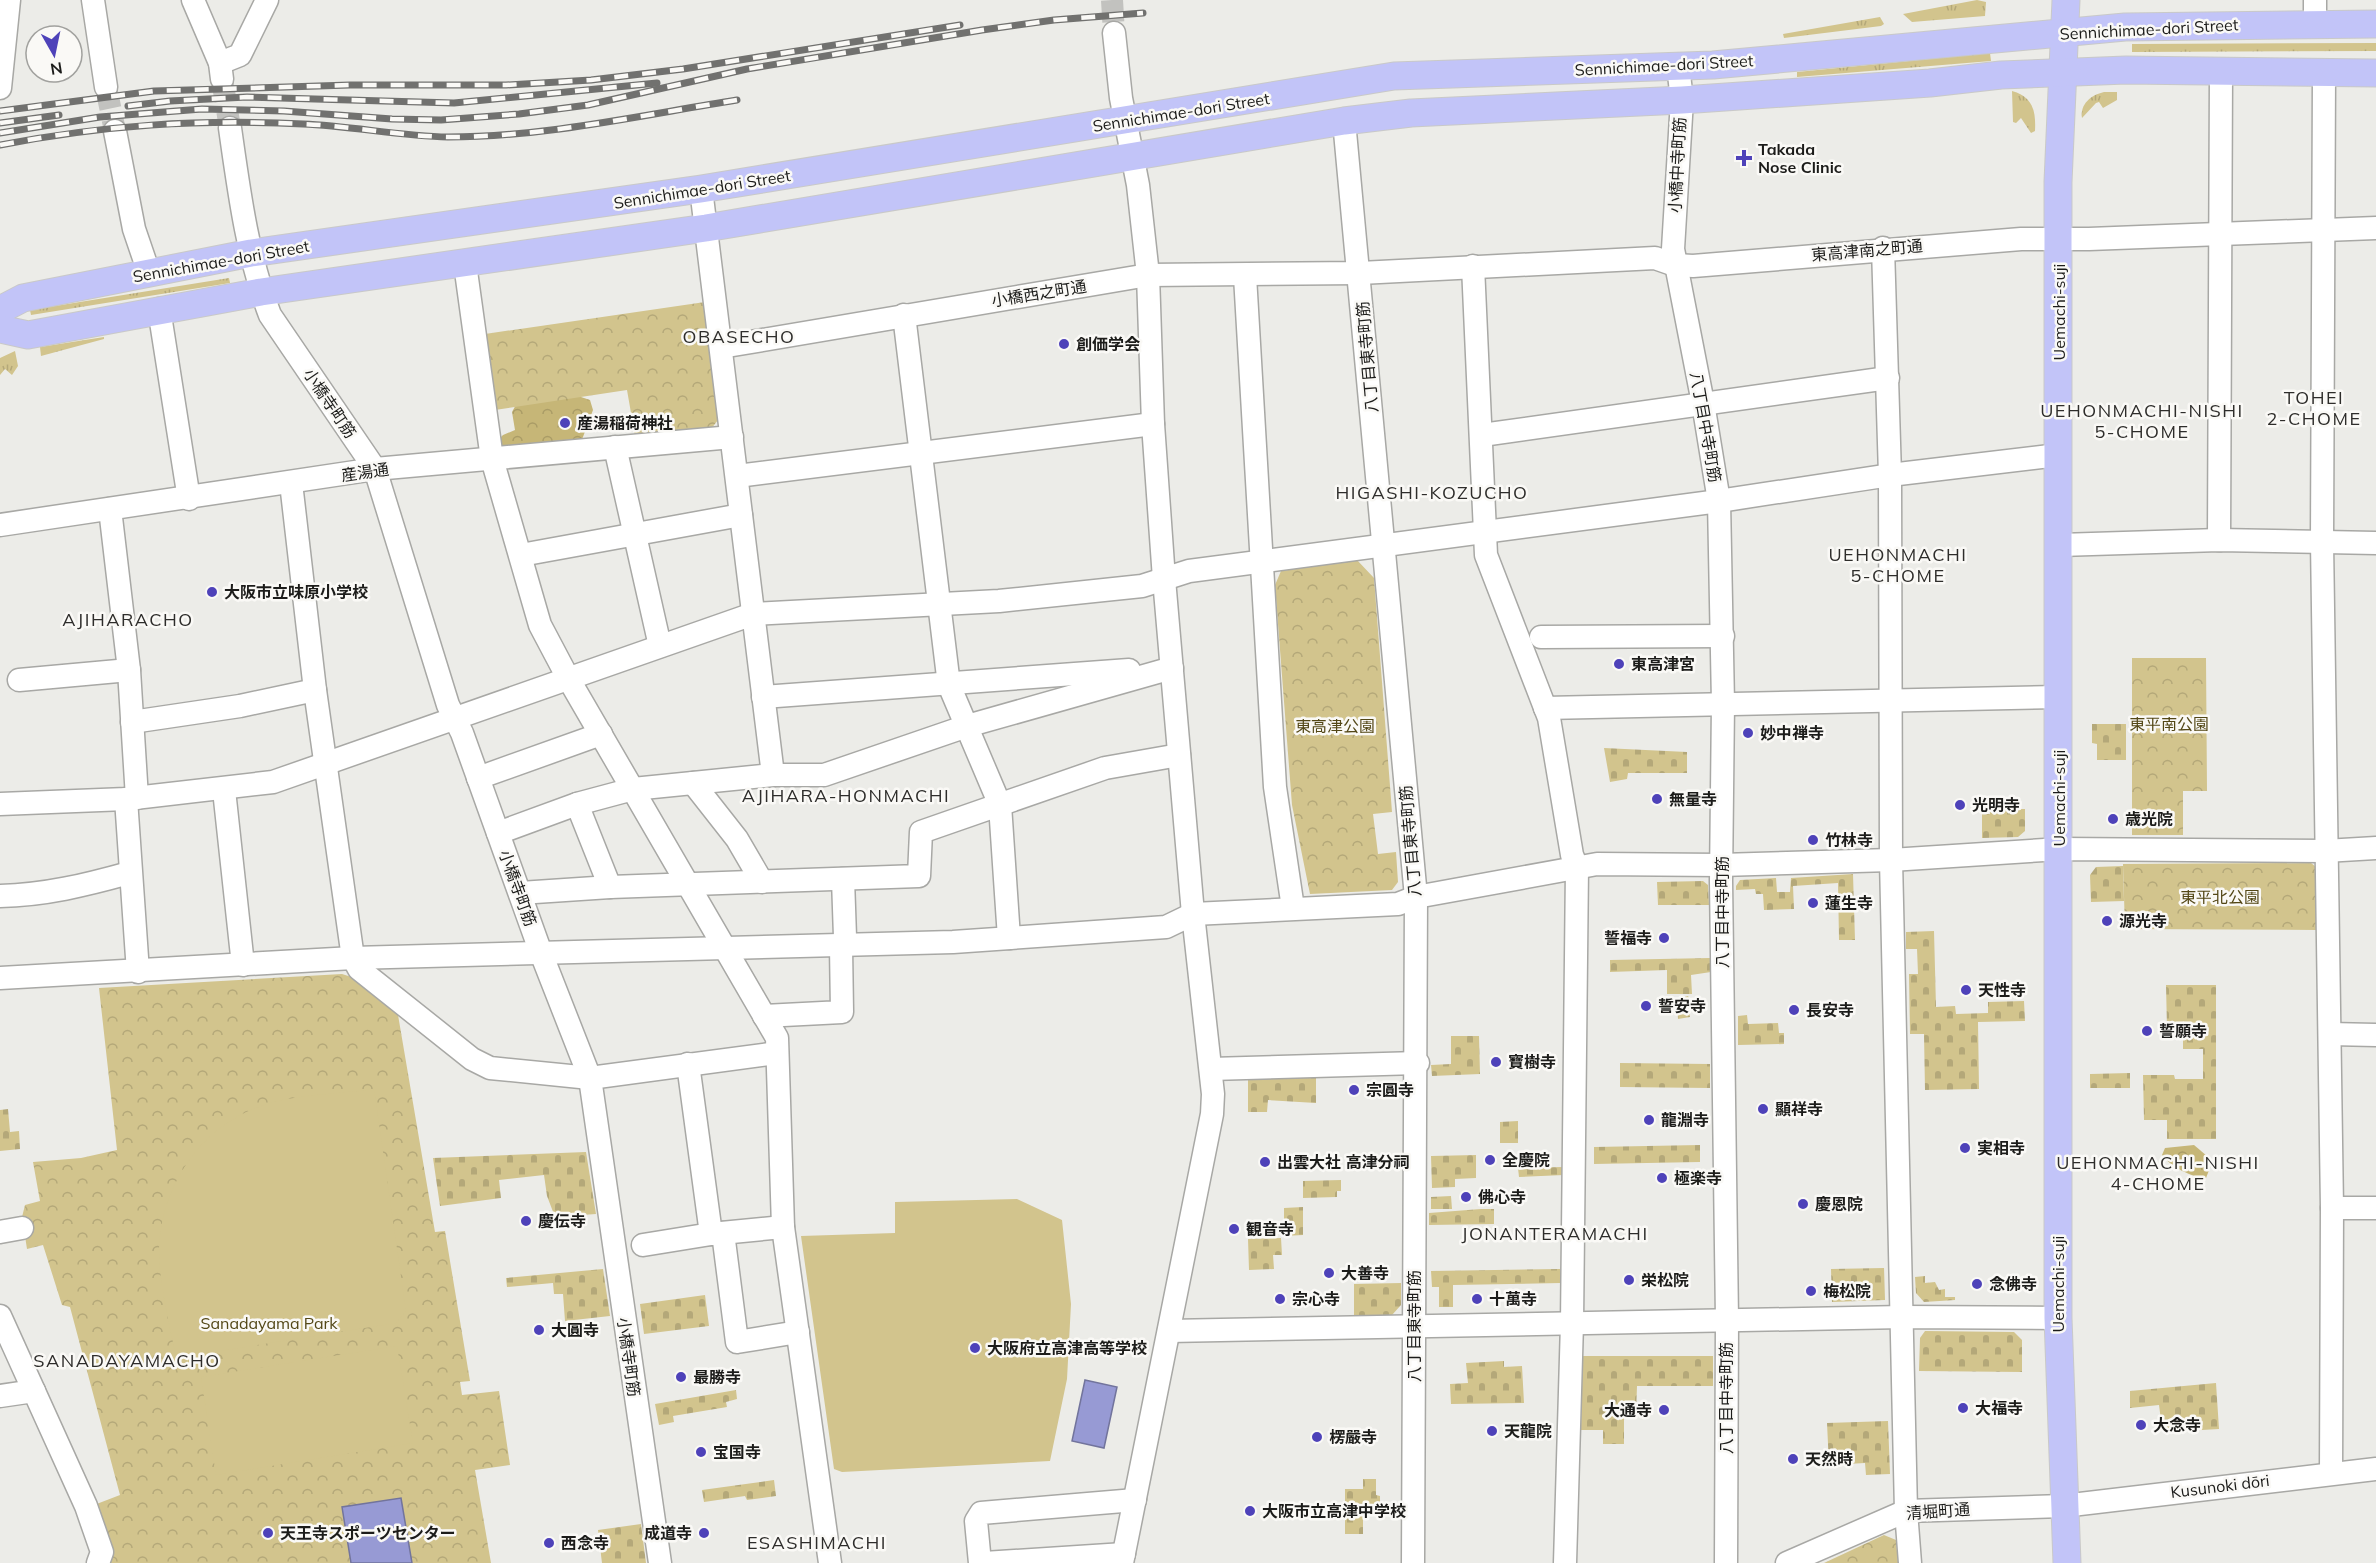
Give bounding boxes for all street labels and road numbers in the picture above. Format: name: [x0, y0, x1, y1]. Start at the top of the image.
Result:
street label: Sennichimae-dori Street: [2059, 14, 2239, 44]
street label: Sennichimae-dori Street: [1574, 50, 1754, 80]
street label: Sennichimae-dori Street: [1091, 88, 1271, 136]
street label: 小橋中寺町筋: [1665, 117, 1689, 213]
street label: Sennichimae-dori Street: [612, 165, 792, 213]
street label: 東高津南之町通: [1810, 235, 1924, 265]
street label: Sennichimae-dori Street: [131, 236, 311, 286]
street label: Uemachi-suji: [2049, 264, 2069, 360]
street label: 小橋西之町通: [990, 276, 1088, 310]
street label: 八丁目東寺町筋: [1352, 300, 1382, 414]
street label: 小橋寺町筋: [299, 364, 361, 442]
street label: 八丁目中寺町筋: [1686, 370, 1726, 484]
street label: 産湯通: [340, 459, 390, 485]
street label: Uemachi-suji: [2049, 750, 2069, 846]
street label: 八丁目東寺町筋: [1395, 784, 1425, 898]
street label: 小橋寺町筋: [495, 847, 541, 929]
street label: 八丁目中寺町筋: [1712, 856, 1732, 968]
street label: Uemachi-suji: [2048, 1236, 2068, 1332]
street label: 八丁目東寺町筋: [1404, 1270, 1424, 1382]
street label: 小橋寺町筋: [614, 1316, 644, 1398]
street label: 八丁目中寺町筋: [1716, 1342, 1736, 1454]
street label: Kusunoki dōri: [2169, 1470, 2271, 1502]
street label: 清堀町通: [1905, 1499, 1971, 1523]

